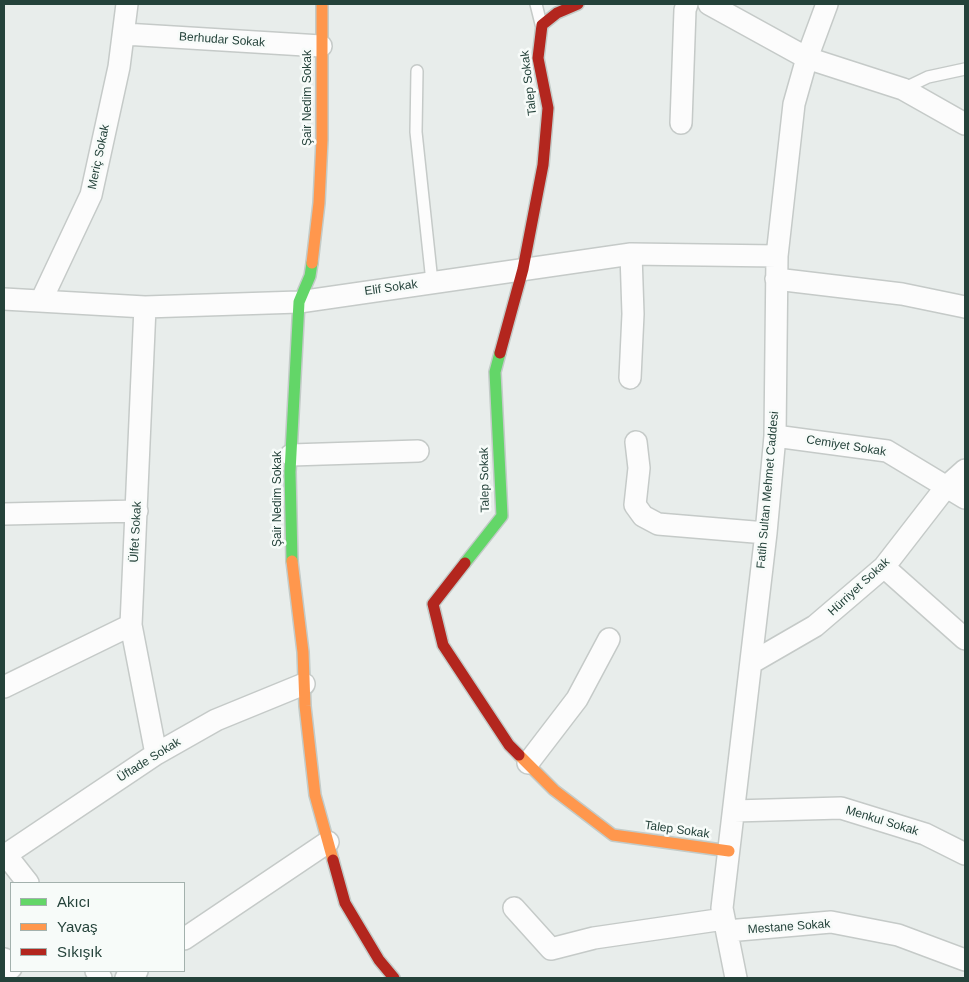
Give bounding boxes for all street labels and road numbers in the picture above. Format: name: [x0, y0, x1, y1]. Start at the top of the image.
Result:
street label: Berhudar Sokak: [179, 30, 265, 50]
street label: Şair Nedim Sokak: [301, 50, 315, 146]
street label: Talep Sokak: [518, 50, 540, 116]
street label: Meriç Sokak: [85, 123, 113, 191]
street label: Elif Sokak: [364, 277, 418, 299]
street label: Fatih Sultan Mehmet Caddesi: [754, 411, 782, 569]
street label: Cemiyet Sokak: [805, 433, 887, 459]
street label: Talep Sokak: [477, 447, 493, 513]
street label: Şair Nedim Sokak: [271, 451, 285, 547]
street label: Ülfet Sokak: [127, 501, 145, 563]
street label: Hürriyet Sokak: [825, 555, 893, 619]
street label: Üftade Sokak: [115, 735, 183, 785]
street label: Menkul Sokak: [844, 803, 920, 839]
street label: Talep Sokak: [644, 818, 710, 842]
street label: Mestane Sokak: [747, 917, 831, 937]

